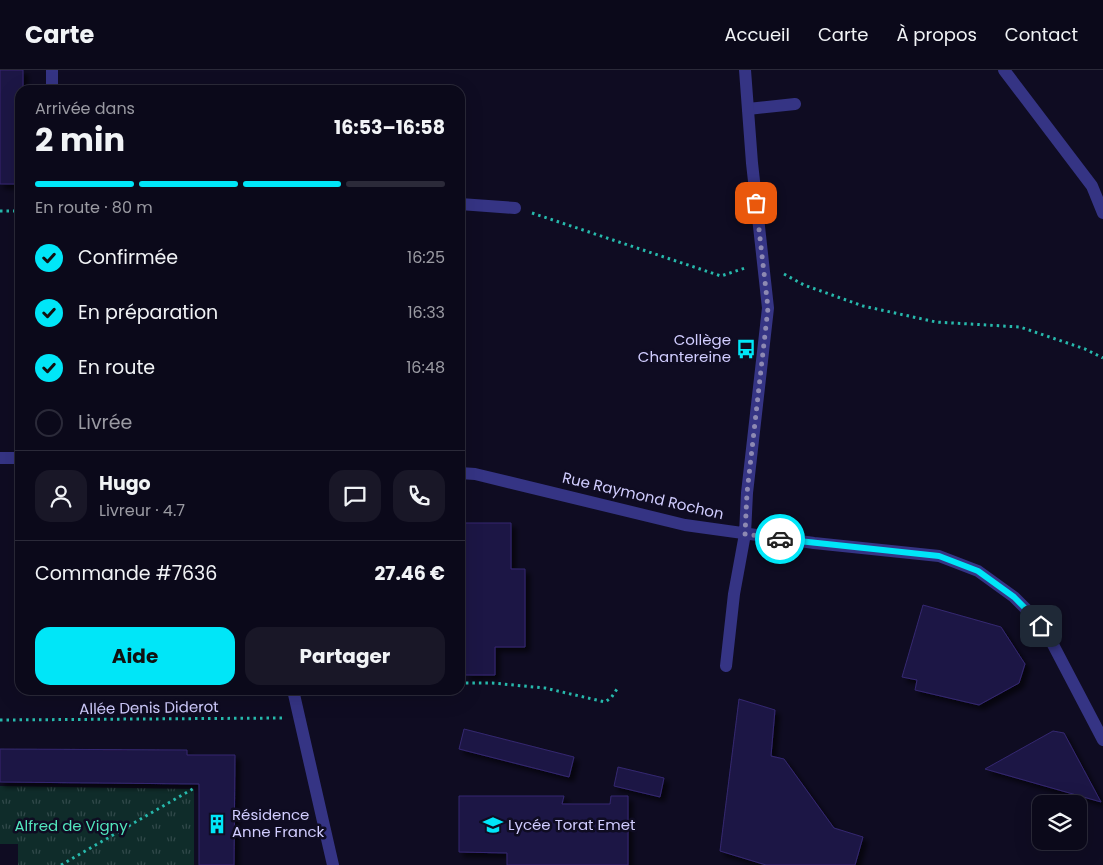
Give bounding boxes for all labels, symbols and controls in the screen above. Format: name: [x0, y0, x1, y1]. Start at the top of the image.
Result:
text: Carte: [25, 18, 94, 51]
text: Accueil: [724, 22, 790, 47]
text: Carte: [818, 22, 868, 47]
text: À propos: [896, 22, 977, 47]
text: Contact: [1005, 22, 1078, 47]
text: Arrivée dans: [35, 97, 135, 120]
text: 16:53–16:58: [334, 114, 445, 141]
text: 2 min: [35, 117, 125, 162]
pin: [735, 182, 777, 224]
icon: bag: [742, 189, 770, 217]
text: En route · 80 m: [35, 196, 153, 219]
icon: check: [35, 244, 63, 272]
text: Confirmée: [78, 244, 178, 271]
text: 16:25: [407, 246, 445, 269]
icon: check: [35, 299, 63, 327]
text: En préparation: [78, 299, 218, 326]
text: 16:33: [407, 301, 445, 324]
place label: Collège Chantereine: [638, 329, 731, 367]
bus stop icon: Collège Chantereine: [735, 338, 757, 360]
icon: check: [35, 354, 63, 382]
text: En route: [78, 354, 155, 381]
text: 16:48: [406, 356, 445, 379]
text: Livrée: [78, 409, 132, 436]
street label: Rue Raymond Rochon: [560, 467, 726, 524]
button: person: [35, 470, 87, 522]
text: Hugo: [99, 470, 151, 497]
button: chat: [329, 470, 381, 522]
button: phone: [393, 470, 445, 522]
text: Livreur · 4.7: [99, 499, 185, 522]
courier: [755, 514, 805, 564]
icon: car: [766, 525, 794, 553]
text: Commande #7636: [35, 560, 217, 587]
text: 27.46 €: [375, 560, 445, 587]
pin: [1020, 605, 1062, 647]
icon: home: [1027, 612, 1055, 640]
button: Aide: [35, 627, 235, 685]
button: Partager: [245, 627, 445, 685]
street label: Allée Denis Diderot: [79, 696, 219, 719]
map controls: [1032, 795, 1087, 850]
button: layers: [1032, 795, 1087, 850]
place label: Résidence Anne Franck: [232, 804, 325, 842]
building icon: Résidence Anne Franck: [206, 813, 228, 835]
school or university icon: Lycée Torat Emet: [482, 814, 504, 836]
place label: Lycée Torat Emet: [508, 814, 635, 835]
park label: Alfred de Vigny: [14, 815, 128, 836]

